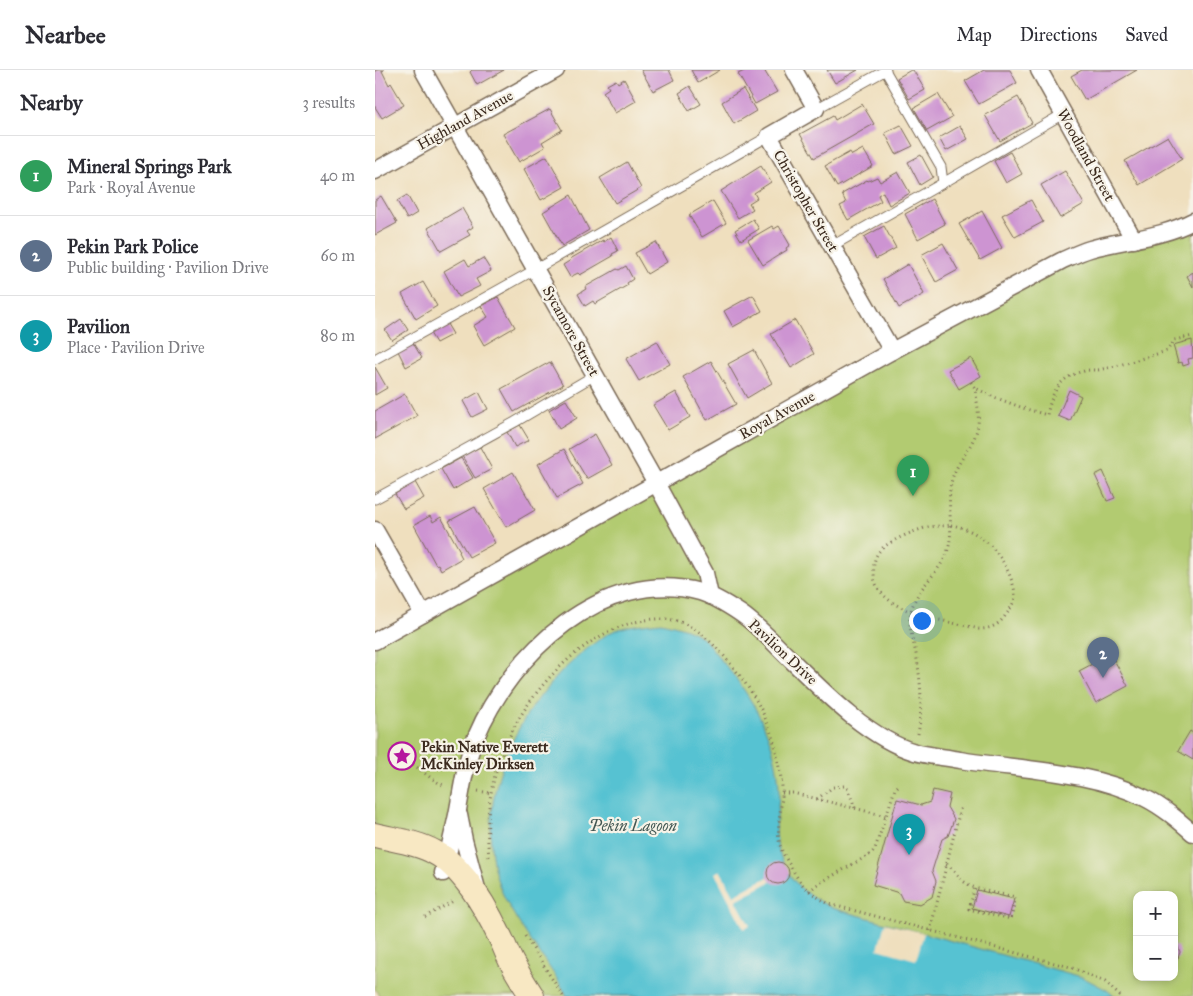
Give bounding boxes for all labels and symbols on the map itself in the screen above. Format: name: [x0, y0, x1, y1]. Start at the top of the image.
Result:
street label: Highland Avenue: [414, 86, 516, 154]
street label: Woodland Street: [1053, 106, 1119, 205]
street label: Christopher Street: [769, 147, 843, 256]
street label: Sycamore Street: [539, 283, 604, 380]
street label: Royal Avenue: [736, 387, 818, 443]
pin: 1: [897, 455, 929, 496]
your location: [909, 608, 935, 634]
street label: Pavilion Drive: [745, 616, 821, 688]
pin: 2: [1087, 637, 1119, 678]
place label: Pekin Native Everett McKinley Dirksen: [421, 738, 549, 774]
place icon: Pekin Native Everett McKinley Dirksen: [387, 741, 417, 771]
pin: 3: [893, 814, 925, 855]
water label: Pekin Lagoon: [589, 816, 678, 835]

